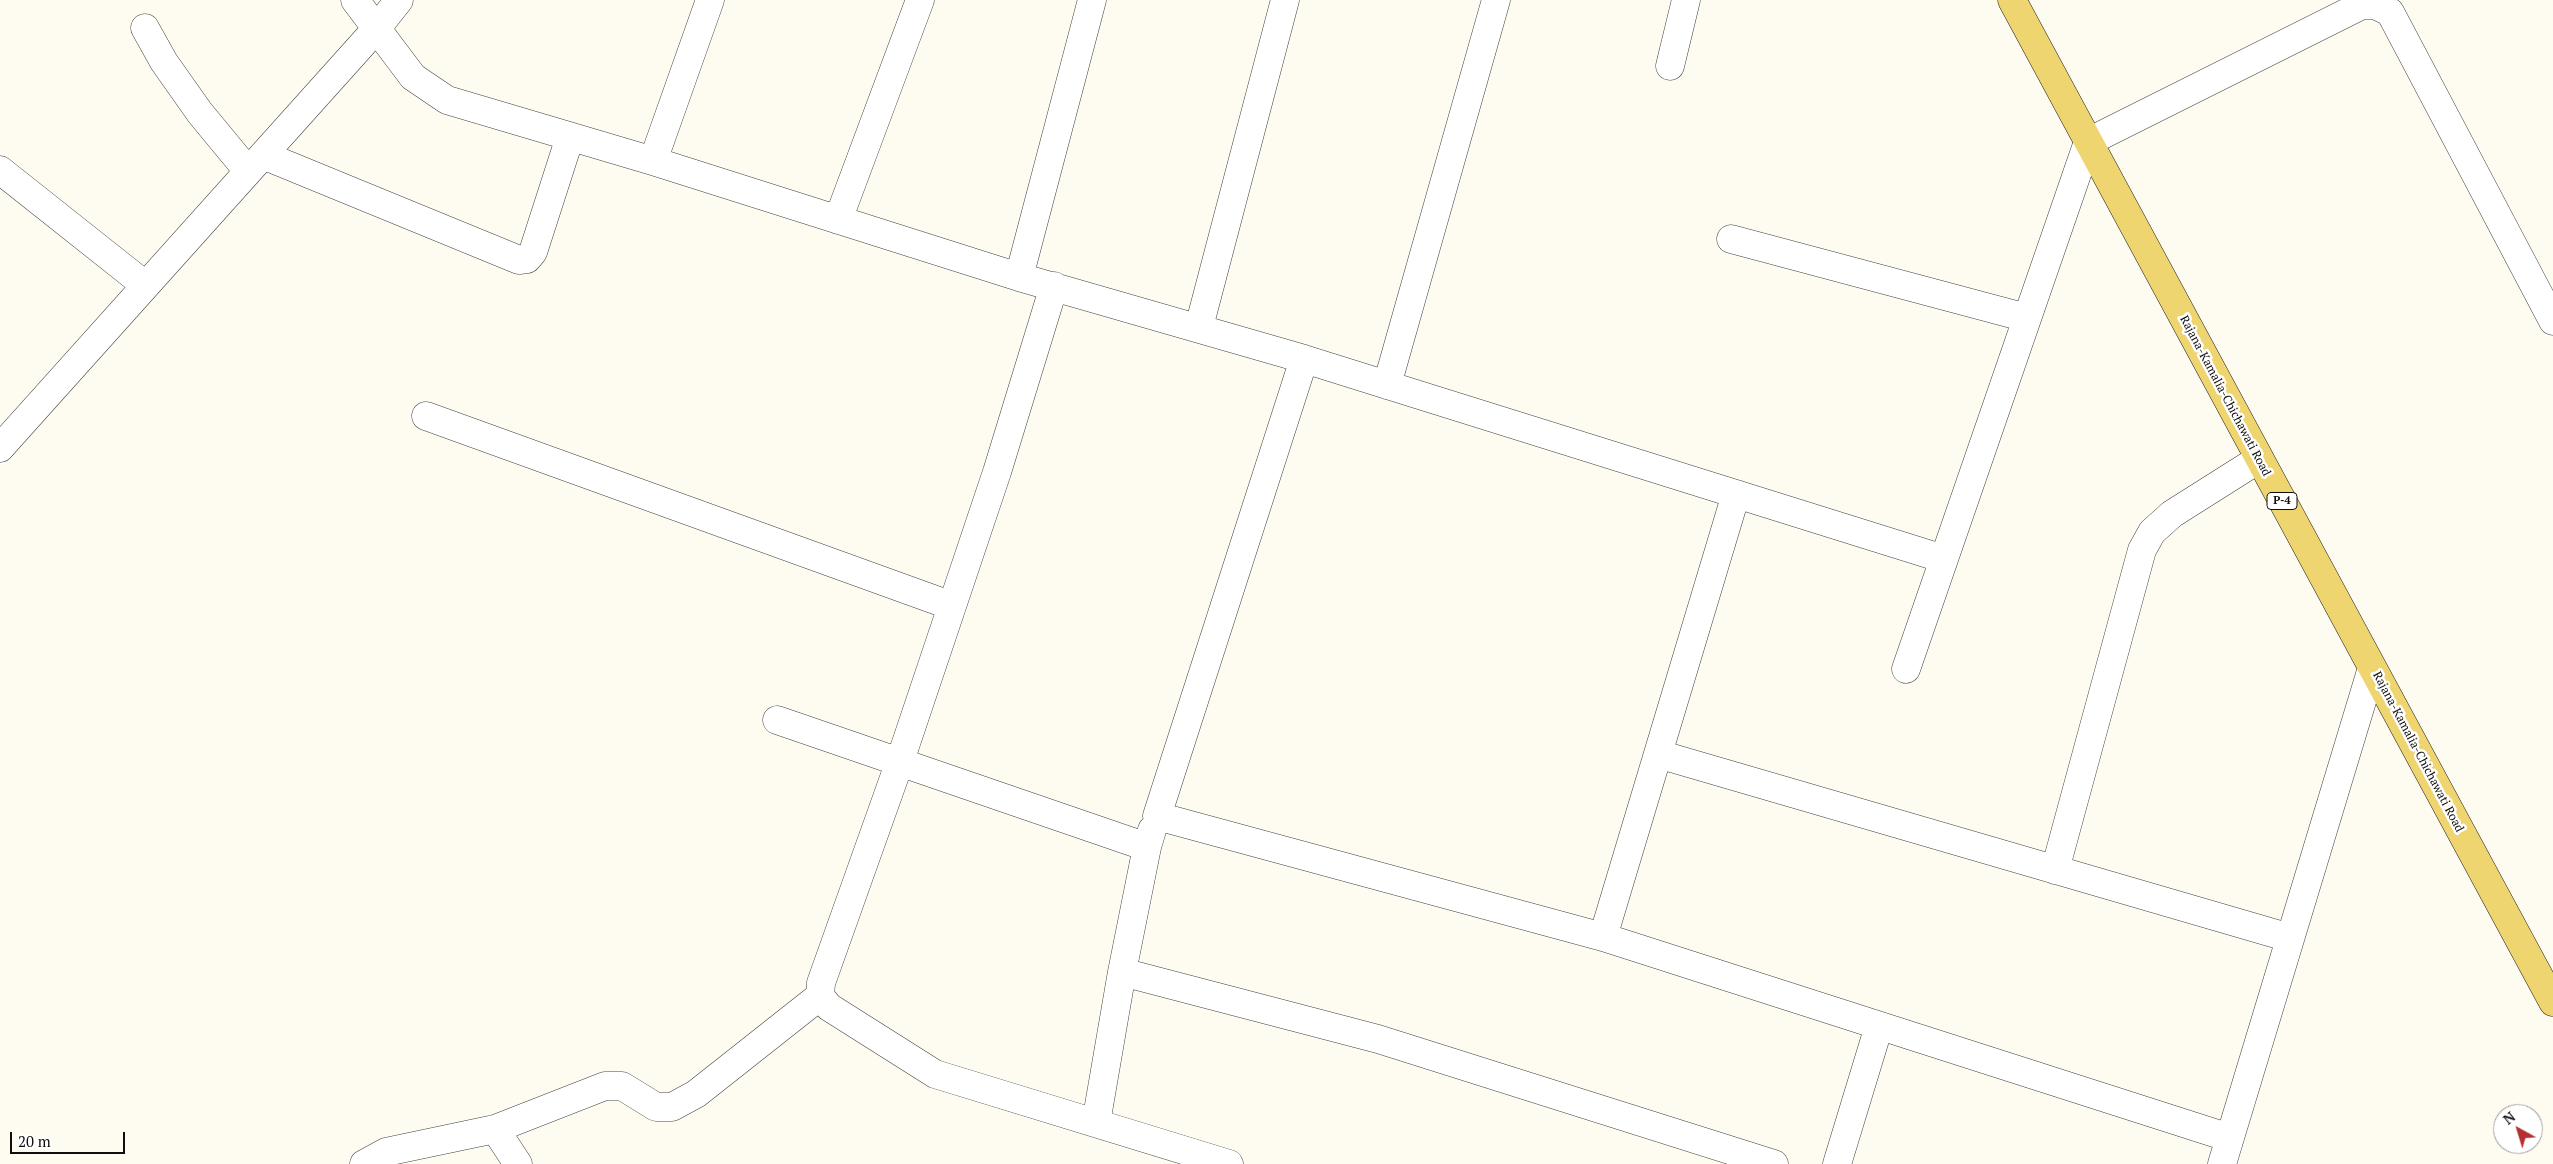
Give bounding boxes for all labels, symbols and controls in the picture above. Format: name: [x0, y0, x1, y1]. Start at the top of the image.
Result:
street label: Rajana-Kamalia-Chichawati Road: [2176, 313, 2274, 479]
road number: P-4: [2267, 492, 2297, 510]
street label: Rajana-Kamalia-Chichawati Road: [2369, 669, 2467, 835]
north arrow: [2493, 1104, 2543, 1154]
text: N: [2499, 1107, 2519, 1128]
scale bar: [12, 1122, 128, 1154]
text: 20 m: [18, 1131, 51, 1151]

